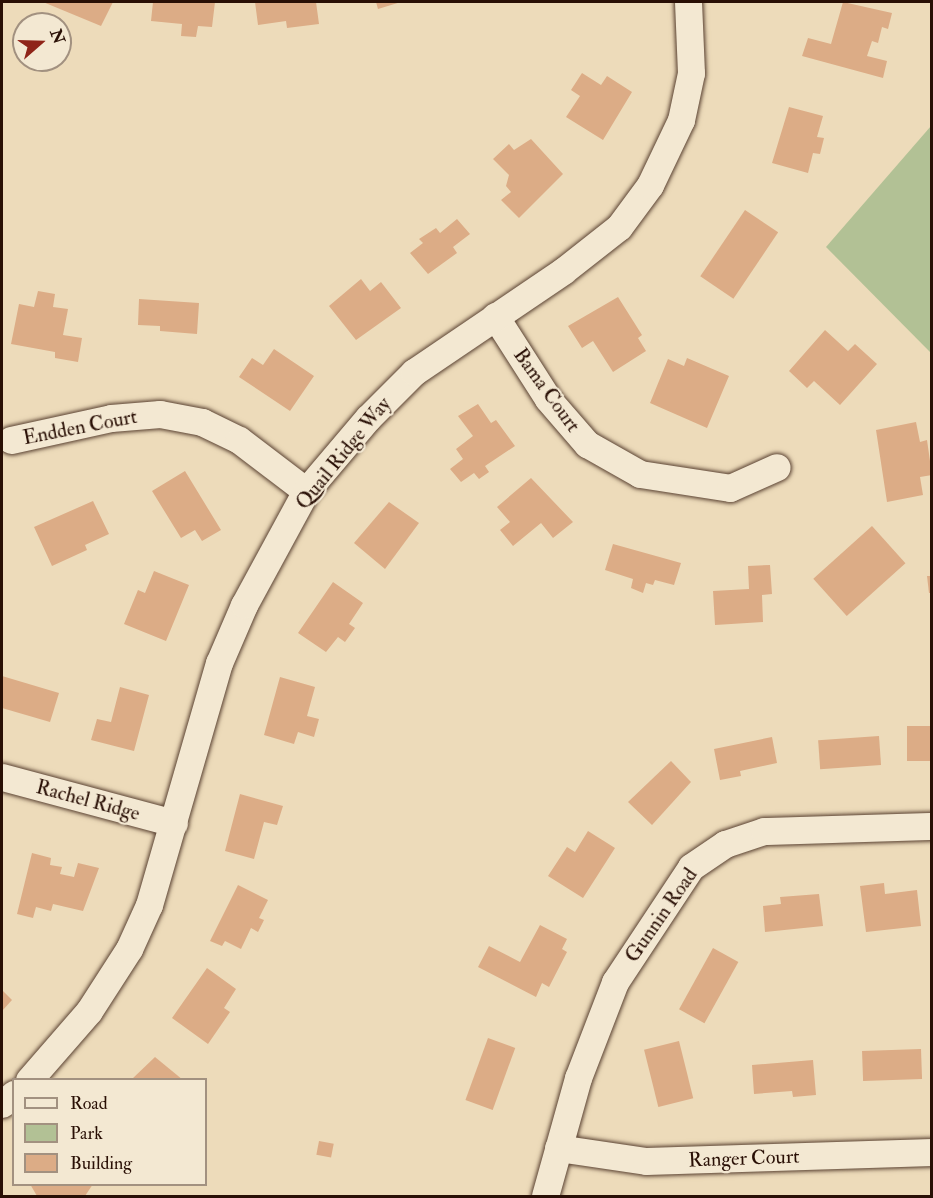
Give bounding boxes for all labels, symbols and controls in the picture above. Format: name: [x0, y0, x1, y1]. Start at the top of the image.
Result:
north arrow: [12, 12, 72, 72]
text: N: [45, 26, 69, 47]
street label: Bama Court: [509, 343, 585, 437]
street label: Quail Ridge Way: [290, 392, 396, 514]
street label: Endden Court: [21, 404, 139, 450]
street label: Rachel Ridge: [34, 775, 142, 825]
street label: Gunnin Road: [620, 863, 702, 967]
legend: [12, 1078, 207, 1186]
text: Road: [70, 1092, 108, 1115]
text: Park: [70, 1122, 103, 1145]
street label: Ranger Court: [688, 1144, 800, 1172]
text: Building: [70, 1152, 132, 1175]

